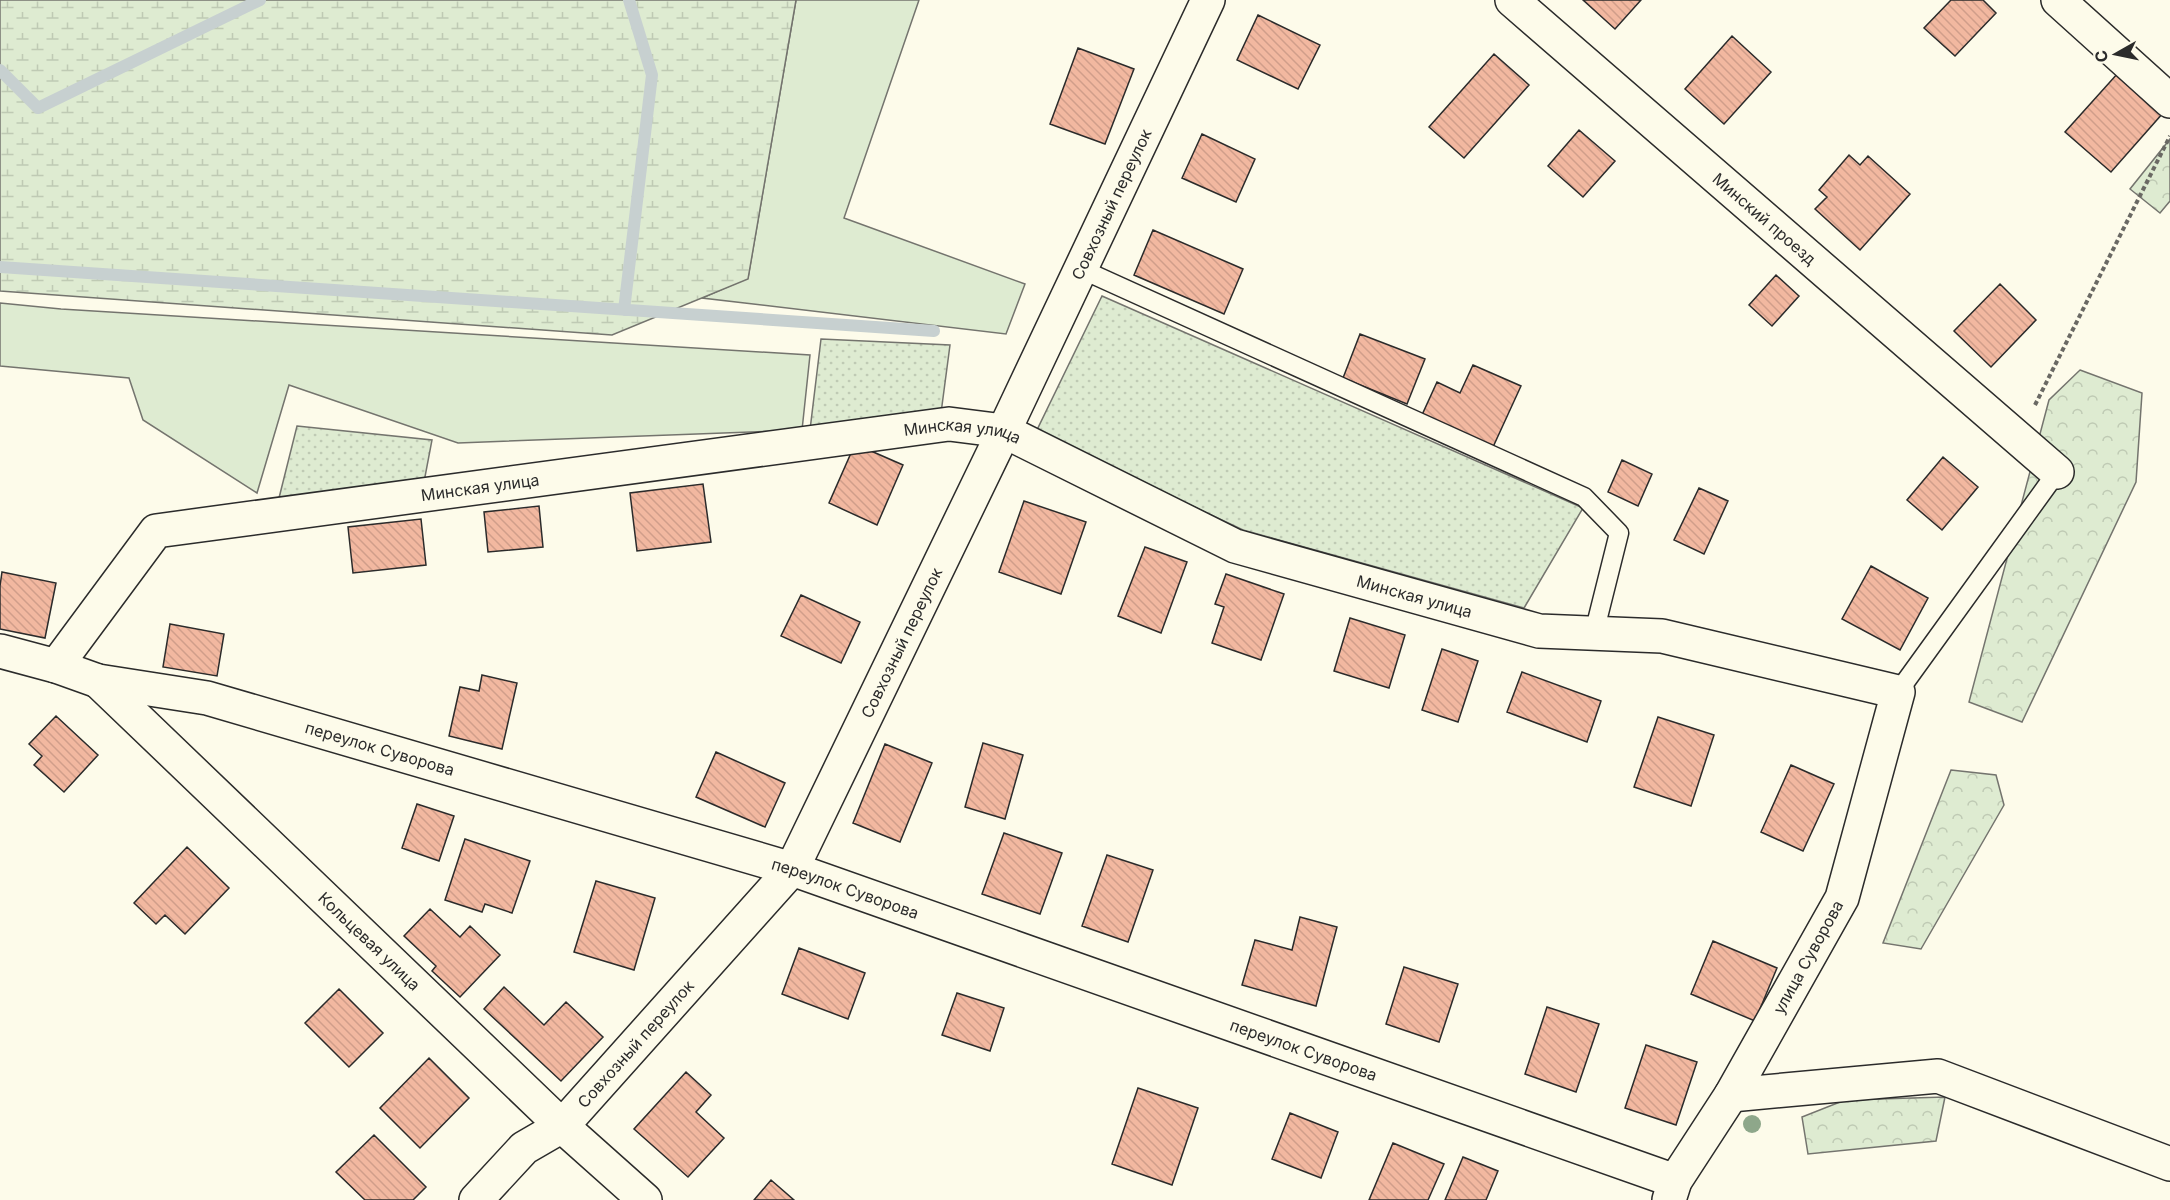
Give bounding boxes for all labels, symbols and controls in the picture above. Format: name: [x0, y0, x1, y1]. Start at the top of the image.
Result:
north arrow: [2086, 24, 2146, 84]
text: С: [2090, 49, 2112, 64]
street label: Совхозный переулок: [1067, 125, 1156, 283]
street label: Минский проезд: [1709, 168, 1820, 269]
street label: Минская улица: [902, 414, 1024, 448]
street label: Минская улица: [420, 469, 540, 505]
street label: Совхозный переулок: [857, 564, 947, 721]
street label: Минская улица: [1354, 571, 1474, 622]
street label: переулок Суворова: [303, 717, 457, 780]
street label: переулок Суворова: [769, 854, 922, 923]
street label: Кольцевая улица: [314, 888, 425, 995]
street label: улица Суворова: [1769, 897, 1847, 1017]
street label: Совхозный переулок: [573, 976, 698, 1112]
street label: переулок Суворова: [1227, 1015, 1380, 1085]

